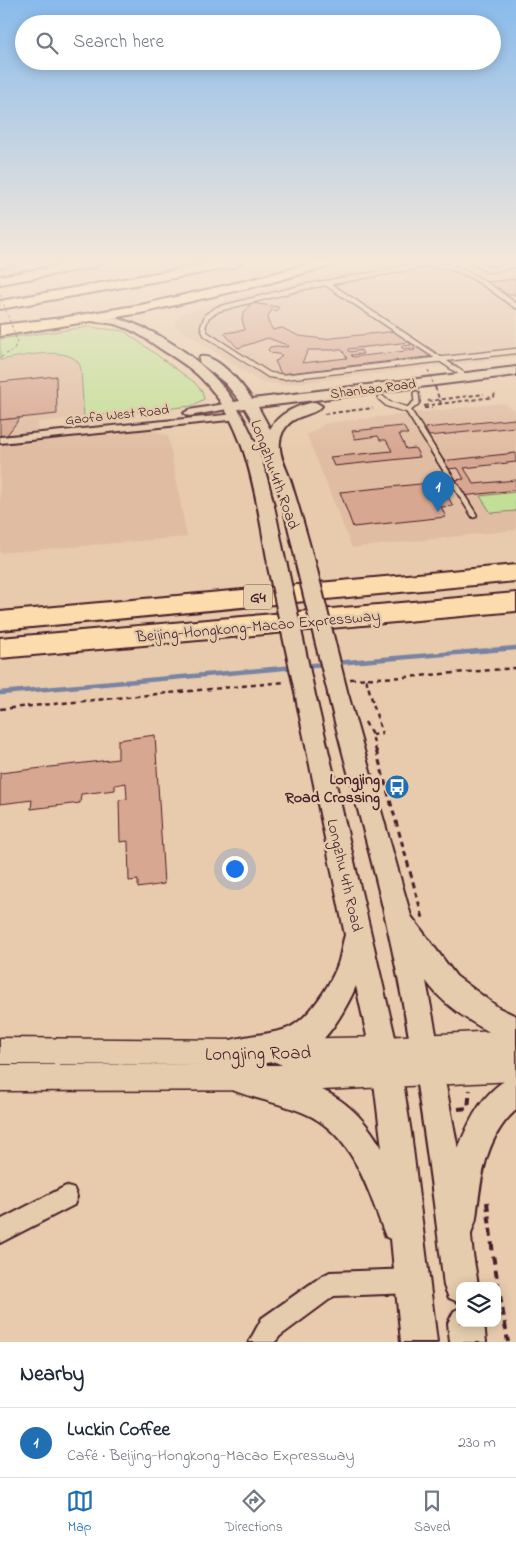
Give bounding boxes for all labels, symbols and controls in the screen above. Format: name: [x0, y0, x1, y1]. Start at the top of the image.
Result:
search box: [15, 15, 501, 70]
icon: search: [33, 29, 61, 57]
text: Search here: [73, 29, 164, 56]
street label: Shanbao Road: [329, 374, 417, 405]
street label: Gaofa West Road: [64, 400, 170, 431]
street label: Longzhu 4th Road: [243, 416, 305, 533]
pin: 1: [422, 471, 454, 512]
road number: G4: [244, 584, 272, 610]
street label: Beijing-Hongkong-Macao Expressway: [134, 604, 381, 650]
place label: Longjing Road Crossing: [284, 768, 380, 811]
bus stop icon: Longjing Road Crossing: [384, 774, 410, 800]
street label: Longzhu 4th Road: [319, 817, 369, 934]
your location: [222, 856, 248, 882]
street label: Longjing Road: [205, 1040, 312, 1071]
map controls: [456, 1282, 501, 1327]
button: layers: [456, 1282, 501, 1327]
text: Nearby: [20, 1360, 84, 1390]
text: Luckin Coffee: [67, 1417, 170, 1444]
text: 1: [33, 1431, 39, 1455]
text: 230 m: [458, 1431, 496, 1455]
text: Café · Beijing-Hongkong-Macao Expressway: [67, 1444, 354, 1468]
tab: Map: [66, 1487, 94, 1538]
tab: Directions: [225, 1487, 283, 1538]
tab: Saved: [414, 1487, 450, 1538]

